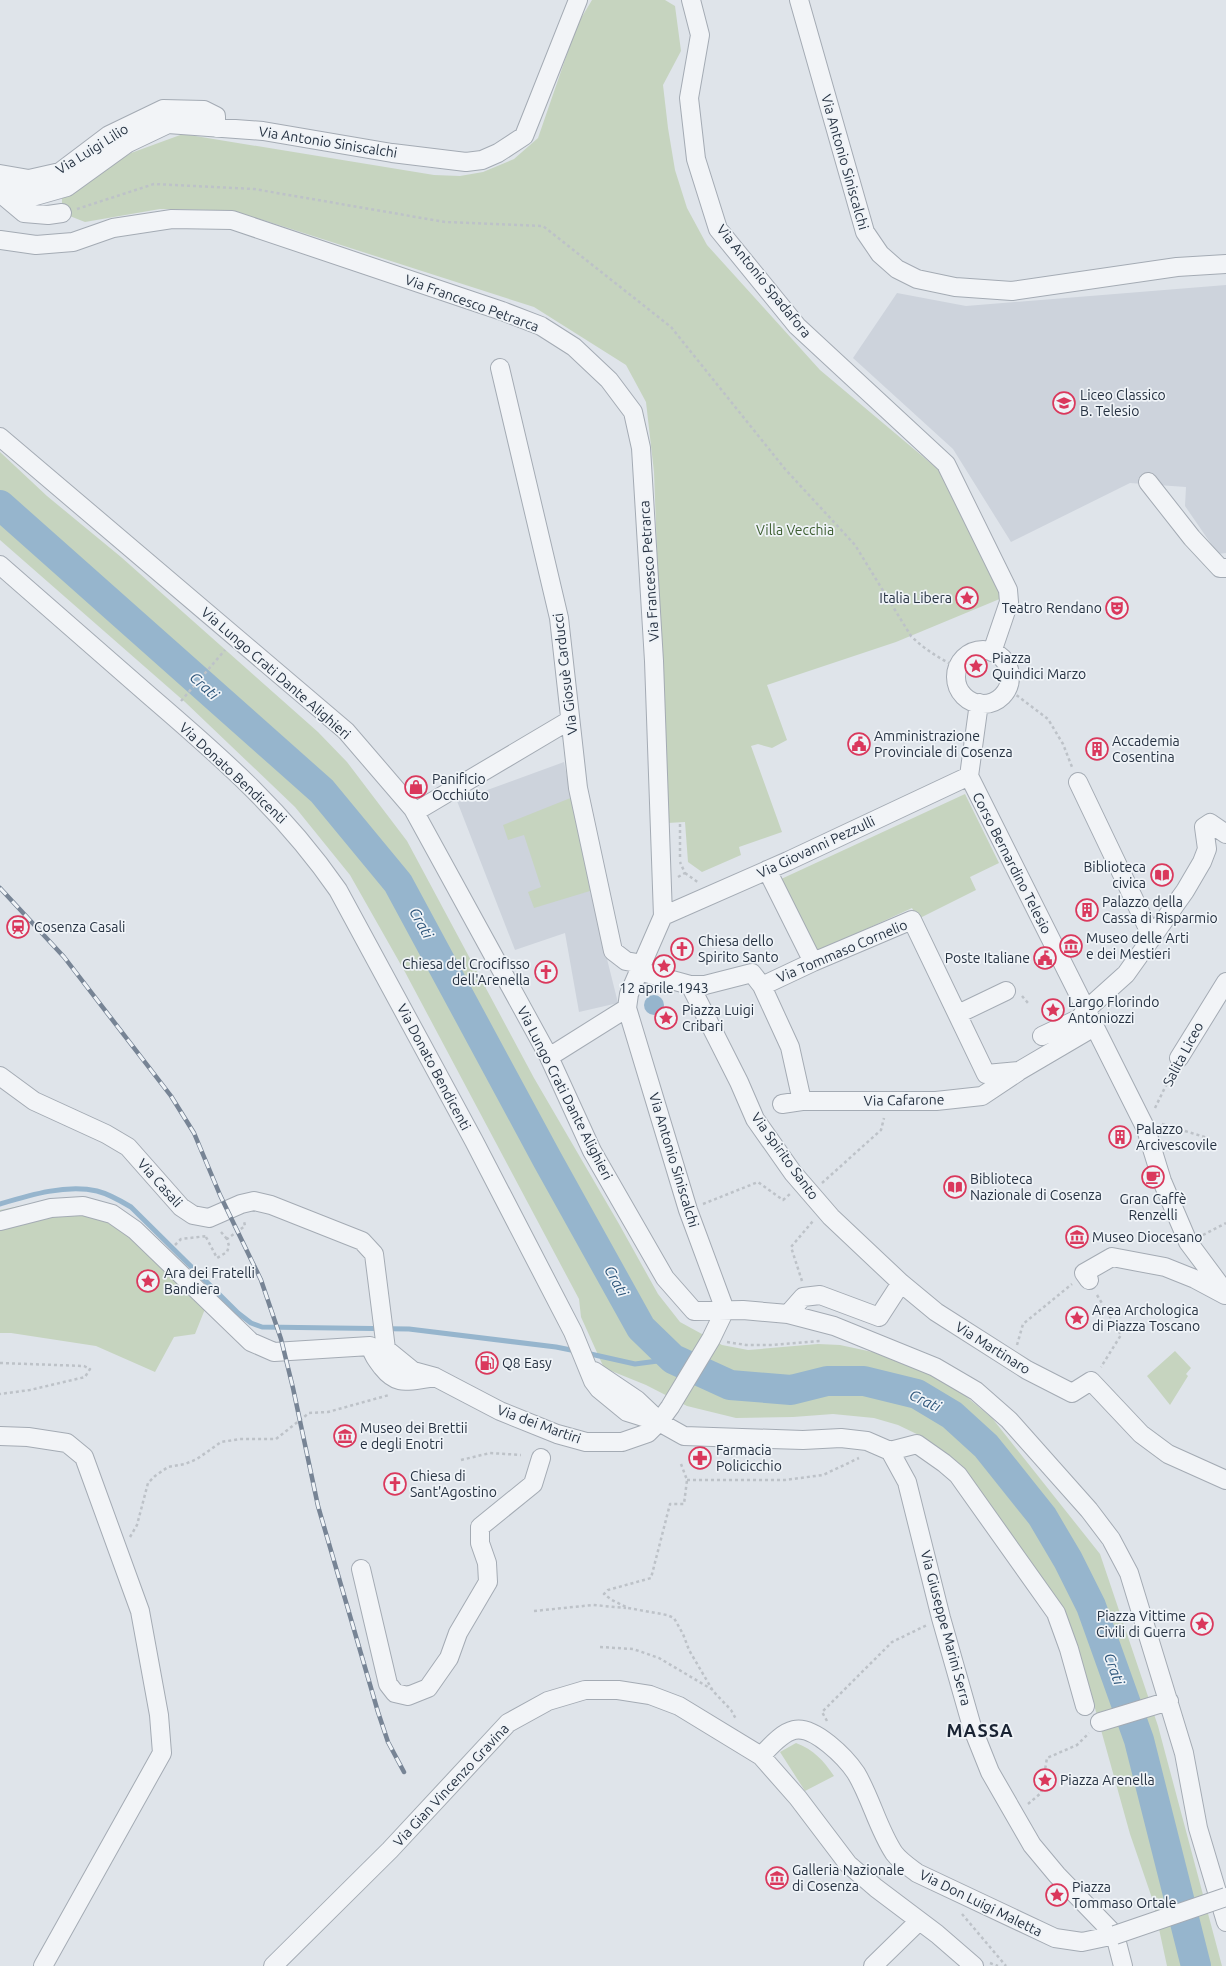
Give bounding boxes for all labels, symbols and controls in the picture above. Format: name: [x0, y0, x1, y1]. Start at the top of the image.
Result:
street label: Via Antonio Siniscalchi: [818, 92, 872, 232]
street label: Via Luigi Lilio: [53, 120, 131, 178]
street label: Via Antonio Siniscalchi: [258, 123, 398, 161]
street label: Via Antonio Spadafora: [713, 221, 815, 341]
street label: Via Francesco Petrarca: [403, 271, 541, 335]
place label: Liceo Classico B. Telesio: [1080, 387, 1166, 419]
school or university icon: Liceo Classico B. Telesio: [1051, 390, 1077, 416]
street label: Via Francesco Petrarca: [636, 500, 662, 642]
park label: Villa Vecchia: [756, 522, 834, 538]
place icon: Italia Libera: [954, 585, 980, 611]
place label: Italia Libera: [879, 590, 952, 606]
theatre icon: Teatro Rendano: [1104, 595, 1130, 621]
place label: Teatro Rendano: [1002, 600, 1102, 616]
street label: Via Lungo Crati Dante Alighieri: [198, 604, 354, 742]
street label: Via Giosuè Carducci: [550, 612, 580, 736]
place label: Piazza Quindici Marzo: [992, 650, 1086, 682]
place icon: Piazza Quindici Marzo: [963, 653, 989, 679]
water label: Crati: [186, 668, 222, 704]
street label: Via Donato Bendicenti: [176, 719, 290, 827]
place label: Amministrazione Provinciale di Cosenza: [874, 728, 1013, 760]
public building icon: Amministrazione Provinciale di Cosenza: [846, 731, 872, 757]
place label: Accademia Cosentina: [1112, 733, 1180, 765]
building icon: Accademia Cosentina: [1084, 736, 1110, 762]
place label: Panificio Occhiuto: [432, 771, 489, 803]
shop icon: Panificio Occhiuto: [403, 774, 429, 800]
street label: Corso Bernardino Telesio: [969, 790, 1055, 936]
street label: Via Giovanni Pezzulli: [755, 813, 877, 881]
place label: Biblioteca civica: [1083, 859, 1146, 891]
library icon: Biblioteca civica: [1149, 862, 1175, 888]
place label: Palazzo della Cassa di Risparmio: [1102, 894, 1218, 926]
building icon: Palazzo della Cassa di Risparmio: [1074, 897, 1100, 923]
water label: Crati: [406, 904, 437, 942]
station icon: Cosenza Casali: [5, 914, 31, 940]
street label: Via Tommaso Cornelio: [774, 916, 910, 986]
place label: Cosenza Casali: [34, 919, 126, 935]
place label: Museo delle Arti e dei Mestieri: [1086, 930, 1189, 962]
place label: Chiesa dello Spirito Santo: [698, 933, 779, 965]
museum icon: Museo delle Arti e dei Mestieri: [1058, 933, 1084, 959]
church icon: Chiesa dello Spirito Santo: [669, 936, 695, 962]
public building icon: Poste Italiane: [1032, 945, 1058, 971]
place label: Poste Italiane: [945, 950, 1030, 966]
place icon: 12 aprile 1943: [651, 953, 677, 979]
place label: Chiesa del Crocifisso dell'Arenella: [402, 956, 530, 988]
church icon: Chiesa del Crocifisso dell'Arenella: [533, 959, 559, 985]
place label: 12 aprile 1943: [619, 980, 709, 996]
place label: Largo Florindo Antoniozzi: [1068, 994, 1159, 1026]
place icon: Largo Florindo Antoniozzi: [1040, 997, 1066, 1023]
street label: Via Donato Bendicenti: [394, 1001, 474, 1133]
place label: Piazza Luigi Cribari: [682, 1002, 754, 1034]
street label: Via Lungo Crati Dante Alighieri: [514, 1004, 616, 1182]
place icon: Piazza Luigi Cribari: [653, 1005, 679, 1031]
street label: Salita Liceo: [1159, 1019, 1207, 1089]
street label: Via Antonio Siniscalchi: [646, 1091, 702, 1229]
street label: Via Cafarone: [864, 1091, 944, 1109]
street label: Via Spirito Santo: [748, 1109, 822, 1203]
place label: Palazzo Arcivescovile: [1136, 1121, 1217, 1153]
building icon: Palazzo Arcivescovile: [1107, 1124, 1133, 1150]
street label: Via Casali: [134, 1156, 186, 1210]
cafe icon: Gran Caffè Renzelli: [1140, 1164, 1166, 1190]
place label: Biblioteca Nazionale di Cosenza: [970, 1171, 1102, 1203]
library icon: Biblioteca Nazionale di Cosenza: [942, 1174, 968, 1200]
place label: Gran Caffè Renzelli: [1119, 1191, 1187, 1223]
museum icon: Museo Diocesano: [1064, 1224, 1090, 1250]
place label: Museo Diocesano: [1092, 1229, 1203, 1245]
water label: Crati: [601, 1262, 632, 1300]
place label: Ara dei Fratelli Bandiera: [164, 1265, 255, 1297]
place icon: Ara dei Fratelli Bandiera: [135, 1268, 161, 1294]
place label: Area Archologica di Piazza Toscano: [1092, 1302, 1200, 1334]
place icon: Area Archologica di Piazza Toscano: [1064, 1305, 1090, 1331]
street label: Via Martinaro: [953, 1319, 1033, 1377]
fuel station icon: Q8 Easy: [474, 1350, 500, 1376]
place label: Q8 Easy: [502, 1355, 552, 1371]
water label: Crati: [907, 1386, 945, 1416]
street label: Via dei Martiri: [495, 1401, 583, 1447]
place label: Museo dei Brettii e degli Enotri: [360, 1420, 468, 1452]
museum icon: Museo dei Brettii e degli Enotri: [332, 1423, 358, 1449]
place label: Farmacia Policicchio: [716, 1442, 782, 1474]
pharmacy icon: Farmacia Policicchio: [687, 1445, 713, 1471]
place label: Chiesa di Sant'Agostino: [410, 1468, 497, 1500]
church icon: Chiesa di Sant'Agostino: [382, 1471, 408, 1497]
street label: Via Giuseppe Marini Serra: [918, 1548, 974, 1708]
place label: Piazza Vittime Civili di Guerra: [1096, 1608, 1186, 1640]
place icon: Piazza Vittime Civili di Guerra: [1189, 1611, 1215, 1637]
water label: Crati: [1101, 1651, 1128, 1688]
street label: Via Gian Vincenzo Gravina: [390, 1720, 512, 1850]
district label: MASSA: [946, 1720, 1014, 1740]
place icon: Piazza Arenella: [1032, 1767, 1058, 1793]
place label: Piazza Arenella: [1060, 1772, 1155, 1788]
place label: Galleria Nazionale di Cosenza: [792, 1862, 904, 1894]
museum icon: Galleria Nazionale di Cosenza: [764, 1865, 790, 1891]
street label: Via Don Luigi Maletta: [917, 1866, 1045, 1940]
place label: Piazza Tommaso Ortale: [1072, 1879, 1176, 1911]
place icon: Piazza Tommaso Ortale: [1044, 1882, 1070, 1908]

